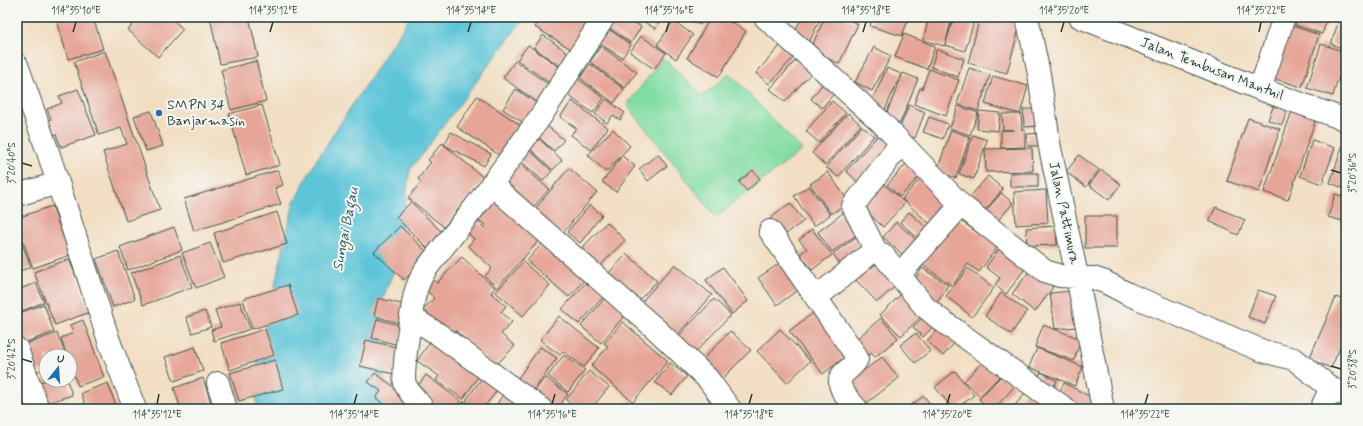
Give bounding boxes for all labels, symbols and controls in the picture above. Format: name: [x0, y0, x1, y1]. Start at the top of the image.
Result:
text: 114°35'10"E: [51, 4, 101, 18]
text: 114°35'12"E: [248, 4, 298, 18]
text: 114°35'14"E: [446, 4, 496, 18]
text: 114°35'16"E: [644, 4, 694, 18]
text: 114°35'18"E: [841, 4, 891, 18]
text: 114°35'20"E: [1039, 4, 1089, 18]
text: 114°35'22"E: [1236, 4, 1286, 18]
street label: Jalan Tembusan Mantuil: [1138, 33, 1286, 105]
place label: SMPN 34 Banjarmasin: [167, 96, 245, 130]
marker: SMPN 34 Banjarmasin: [154, 108, 164, 118]
text: 3°20'40"S: [5, 142, 19, 184]
text: 3°20'36"S: [1346, 153, 1360, 193]
street label: Jalan Pattimura: [1044, 160, 1084, 266]
water label: Sungai Bagau: [328, 185, 366, 273]
text: 3°20'42"S: [5, 338, 19, 379]
north arrow: [38, 348, 78, 388]
text: 3°20'38"S: [1346, 349, 1360, 389]
text: U: [55, 352, 66, 367]
text: 114°35'12"E: [132, 408, 182, 422]
text: 114°35'14"E: [329, 408, 379, 422]
text: 114°35'16"E: [527, 408, 577, 422]
text: 114°35'18"E: [724, 408, 774, 422]
text: 114°35'20"E: [922, 408, 972, 422]
text: 114°35'22"E: [1120, 408, 1170, 422]

